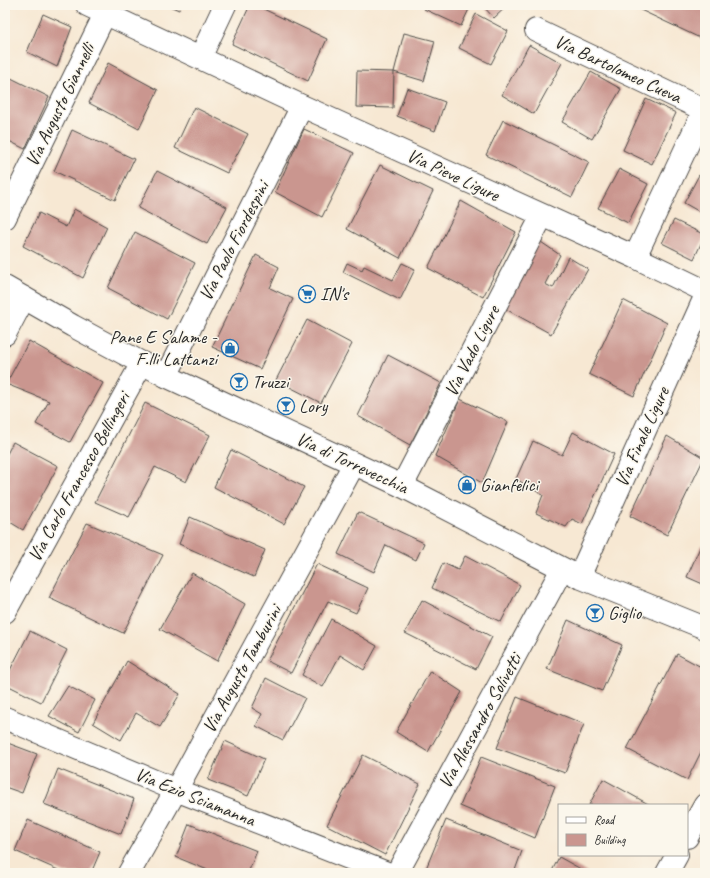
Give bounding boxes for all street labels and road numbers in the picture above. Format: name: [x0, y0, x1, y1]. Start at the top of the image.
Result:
street label: Via Bartolomeo Cueva: [551, 29, 687, 110]
street label: Via Augusto Giannelli: [20, 37, 101, 170]
street label: Via Pieve Ligure: [403, 143, 505, 208]
street label: Via Paolo Fiordespini: [194, 175, 276, 305]
street label: Via Vado Ligure: [439, 300, 506, 400]
street label: Via Finale Ligure: [609, 382, 675, 491]
street label: Via Carlo Francesco Bellingeri: [22, 386, 137, 566]
street label: Via di Torrevecchia: [292, 427, 413, 500]
street label: Via Augusto Tamburini: [197, 599, 288, 737]
street label: Via Alessandro Solivetti: [433, 647, 528, 793]
street label: Via Ezio Sciamanna: [132, 762, 260, 832]

